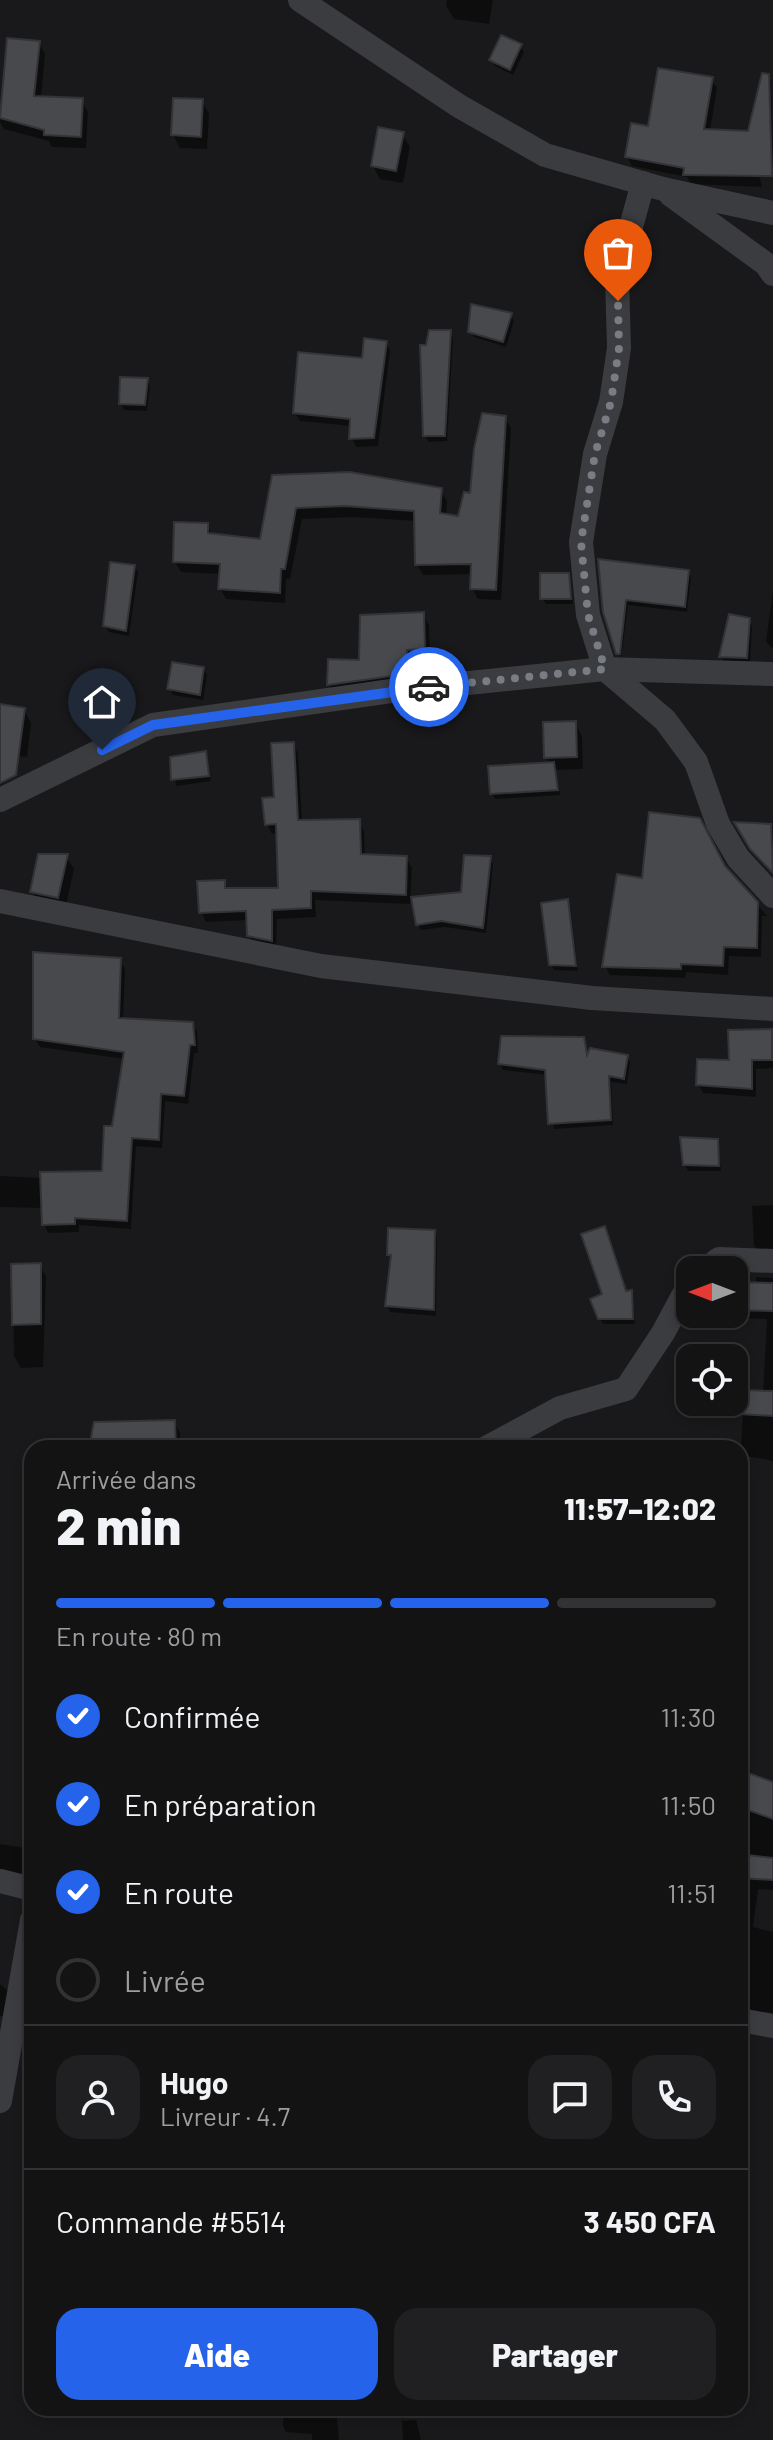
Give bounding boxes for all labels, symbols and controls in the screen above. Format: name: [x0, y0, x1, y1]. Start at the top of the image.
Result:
pin: [584, 219, 652, 301]
icon: bag: [596, 231, 640, 275]
courier: [389, 647, 469, 727]
icon: car: [407, 665, 451, 709]
pin: [68, 668, 136, 750]
icon: home: [80, 680, 124, 724]
north arrow: [676, 1256, 748, 1328]
map controls: [676, 1256, 748, 1416]
button: locate: [676, 1344, 748, 1416]
text: Arrivée dans: [56, 1463, 196, 1494]
text: 11:57–12:02: [564, 1490, 716, 1526]
text: 2 min: [56, 1493, 181, 1555]
text: En route · 80 m: [56, 1620, 222, 1651]
icon: check: [56, 1694, 100, 1738]
text: Confirmée: [124, 1698, 261, 1734]
text: 11:30: [661, 1701, 716, 1732]
icon: check: [56, 1782, 100, 1826]
text: En préparation: [124, 1786, 317, 1822]
text: 11:50: [661, 1789, 716, 1820]
icon: check: [56, 1870, 100, 1914]
text: En route: [124, 1874, 234, 1910]
text: 11:51: [667, 1877, 716, 1908]
text: Livrée: [124, 1962, 206, 1998]
button: person: [56, 2055, 140, 2139]
button: chat: [528, 2055, 612, 2139]
button: phone: [632, 2055, 716, 2139]
text: Hugo: [160, 2064, 229, 2100]
text: Livreur · 4.7: [160, 2100, 290, 2131]
text: Commande #5514: [56, 2203, 287, 2239]
text: 3 450 CFA: [584, 2203, 716, 2239]
button: Aide: [56, 2308, 378, 2400]
button: Partager: [394, 2308, 716, 2400]

